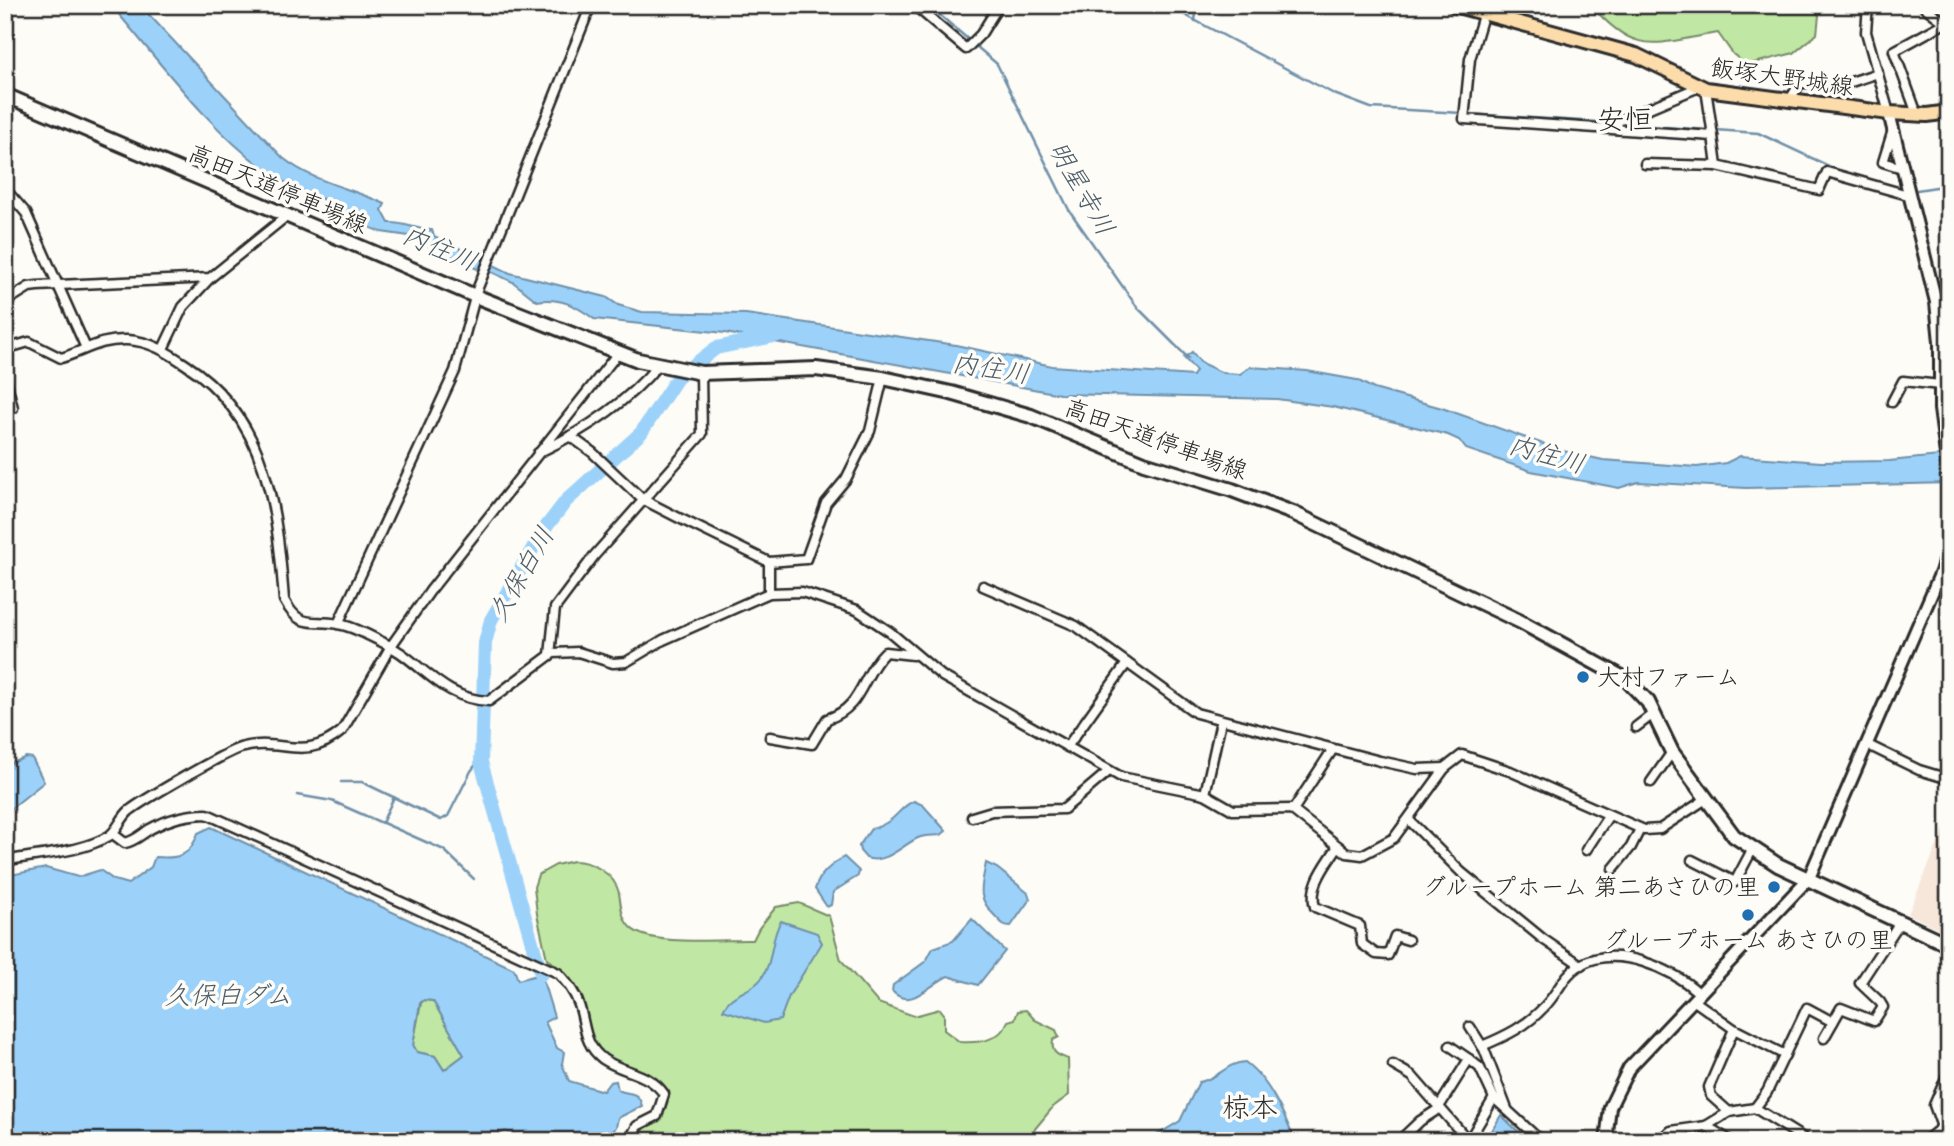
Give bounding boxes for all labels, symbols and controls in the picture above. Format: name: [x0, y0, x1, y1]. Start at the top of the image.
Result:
street label: 飯塚大野城線: [1708, 52, 1855, 107]
district label: 安恒: [1597, 102, 1653, 143]
water label: 明星寺川: [1037, 135, 1122, 244]
street label: 高田天道停車場線: [182, 138, 372, 245]
water label: 内住川: [395, 218, 482, 283]
water label: 内住川: [949, 346, 1032, 396]
street label: 高田天道停車場線: [1059, 392, 1251, 491]
water label: 内住川: [1503, 428, 1589, 486]
water label: 久保白川: [481, 521, 566, 630]
place label: 大村ファーム: [1597, 662, 1740, 697]
marker: 大村ファーム: [1575, 669, 1591, 685]
place label: グループホーム 第二あさひの里: [1422, 872, 1760, 907]
marker: グループホーム 第二あさひの里: [1766, 879, 1782, 895]
marker: グループホーム あさひの里: [1740, 907, 1756, 923]
place label: グループホーム あさひの里: [1603, 925, 1893, 960]
water label: 久保白ダム: [164, 979, 292, 1017]
district label: 椋本: [1222, 1090, 1278, 1131]

